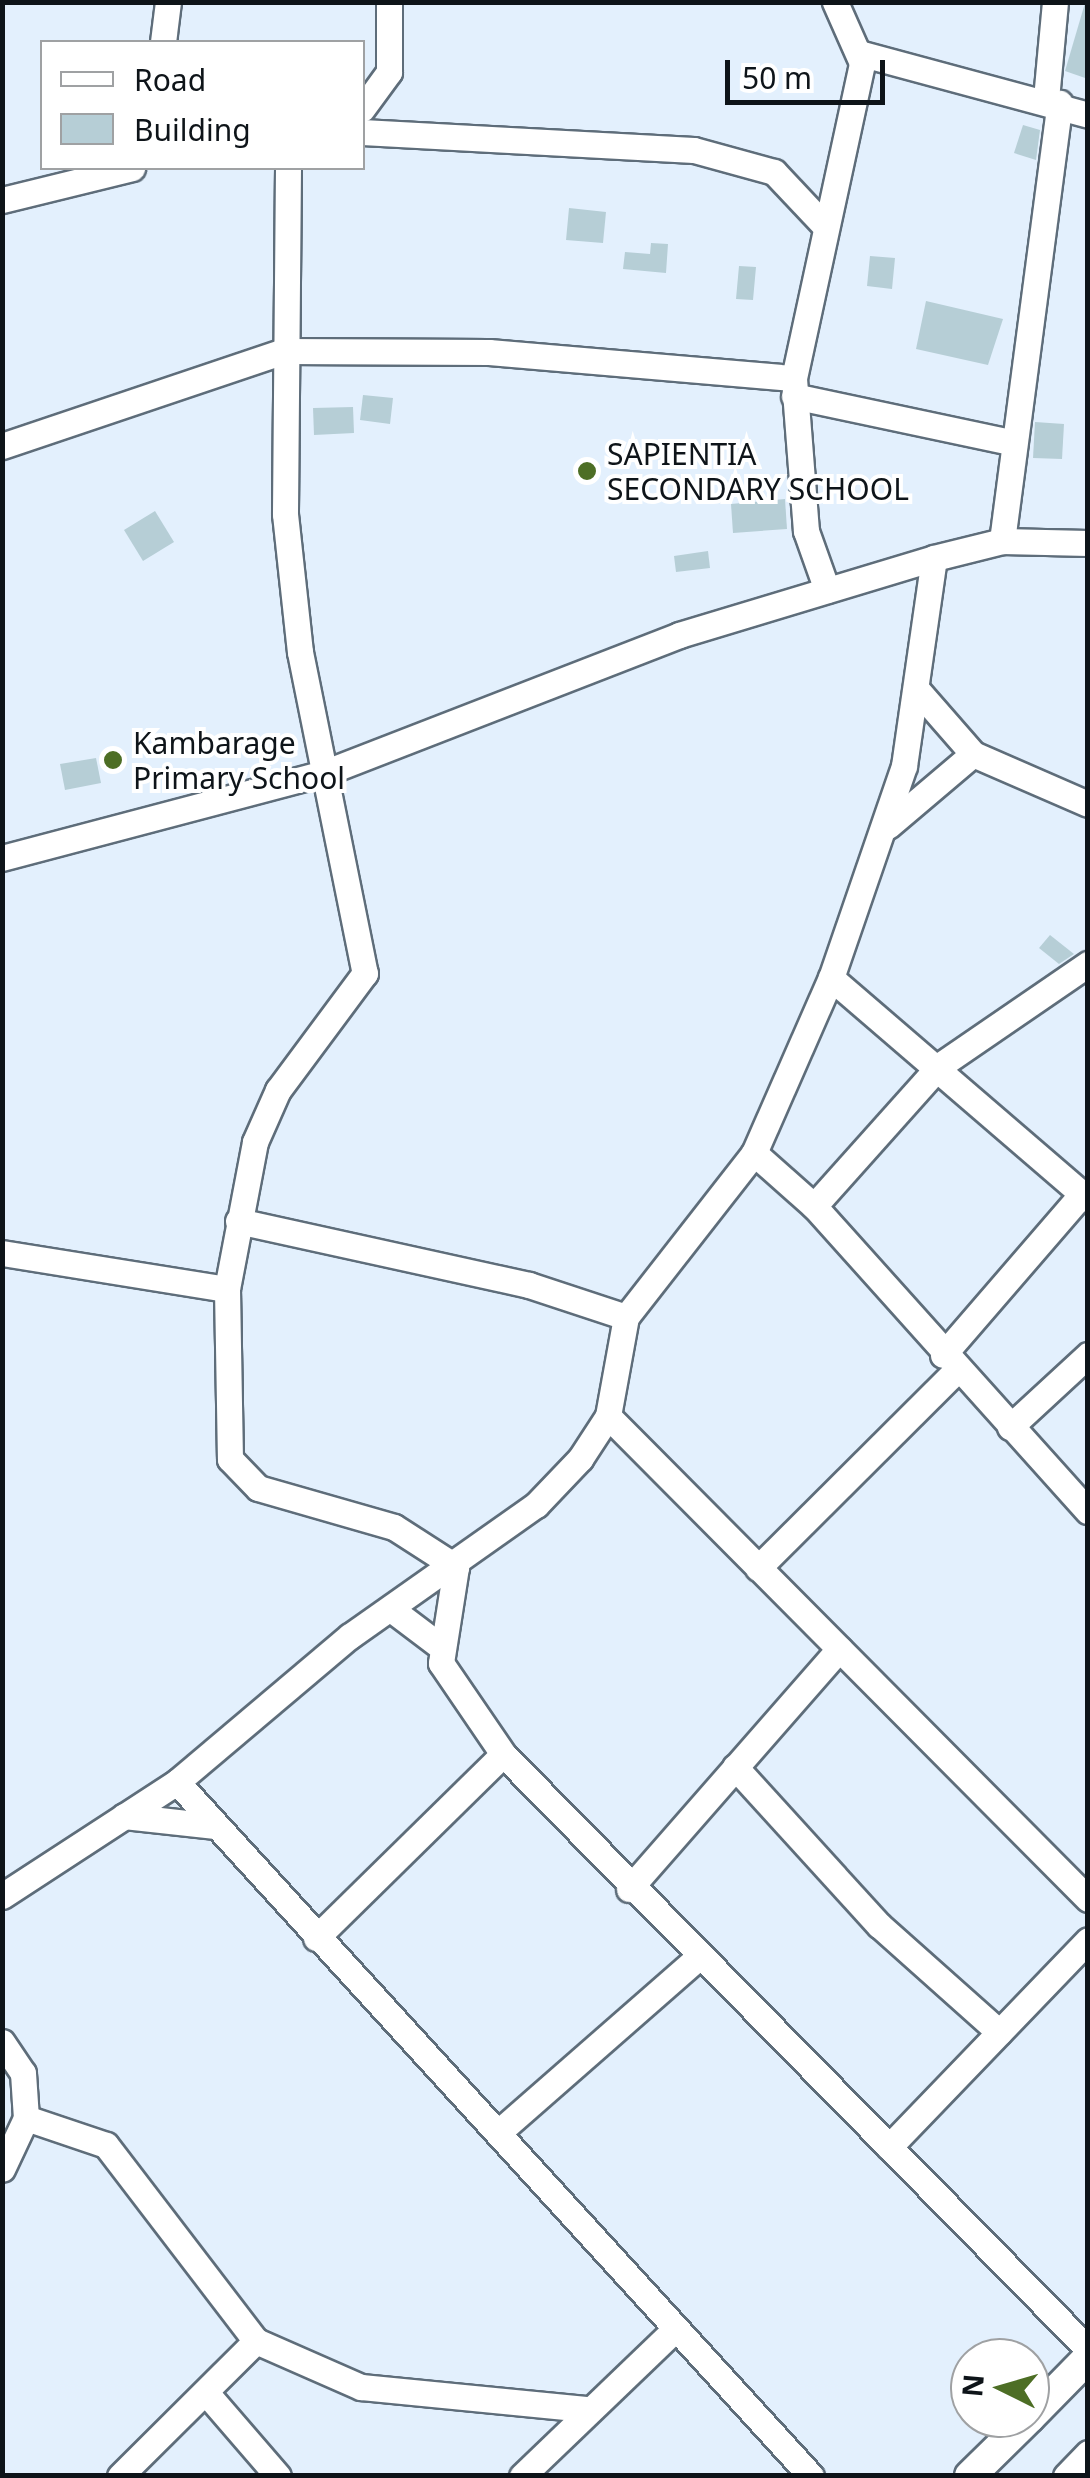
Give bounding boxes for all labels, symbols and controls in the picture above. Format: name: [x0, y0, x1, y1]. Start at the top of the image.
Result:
legend: [40, 40, 365, 170]
scale bar: [730, 40, 890, 102]
text: 50 m: [742, 57, 812, 98]
text: Road: [134, 59, 206, 100]
text: Building: [134, 109, 251, 150]
place label: SAPIENTIA SECONDARY SCHOOL: [607, 436, 909, 506]
marker: SAPIENTIA SECONDARY SCHOOL: [576, 460, 598, 482]
place label: Kambarage Primary School: [133, 725, 345, 796]
marker: Kambarage Primary School: [102, 749, 124, 771]
north arrow: [950, 2338, 1050, 2438]
text: N: [952, 2373, 992, 2399]

